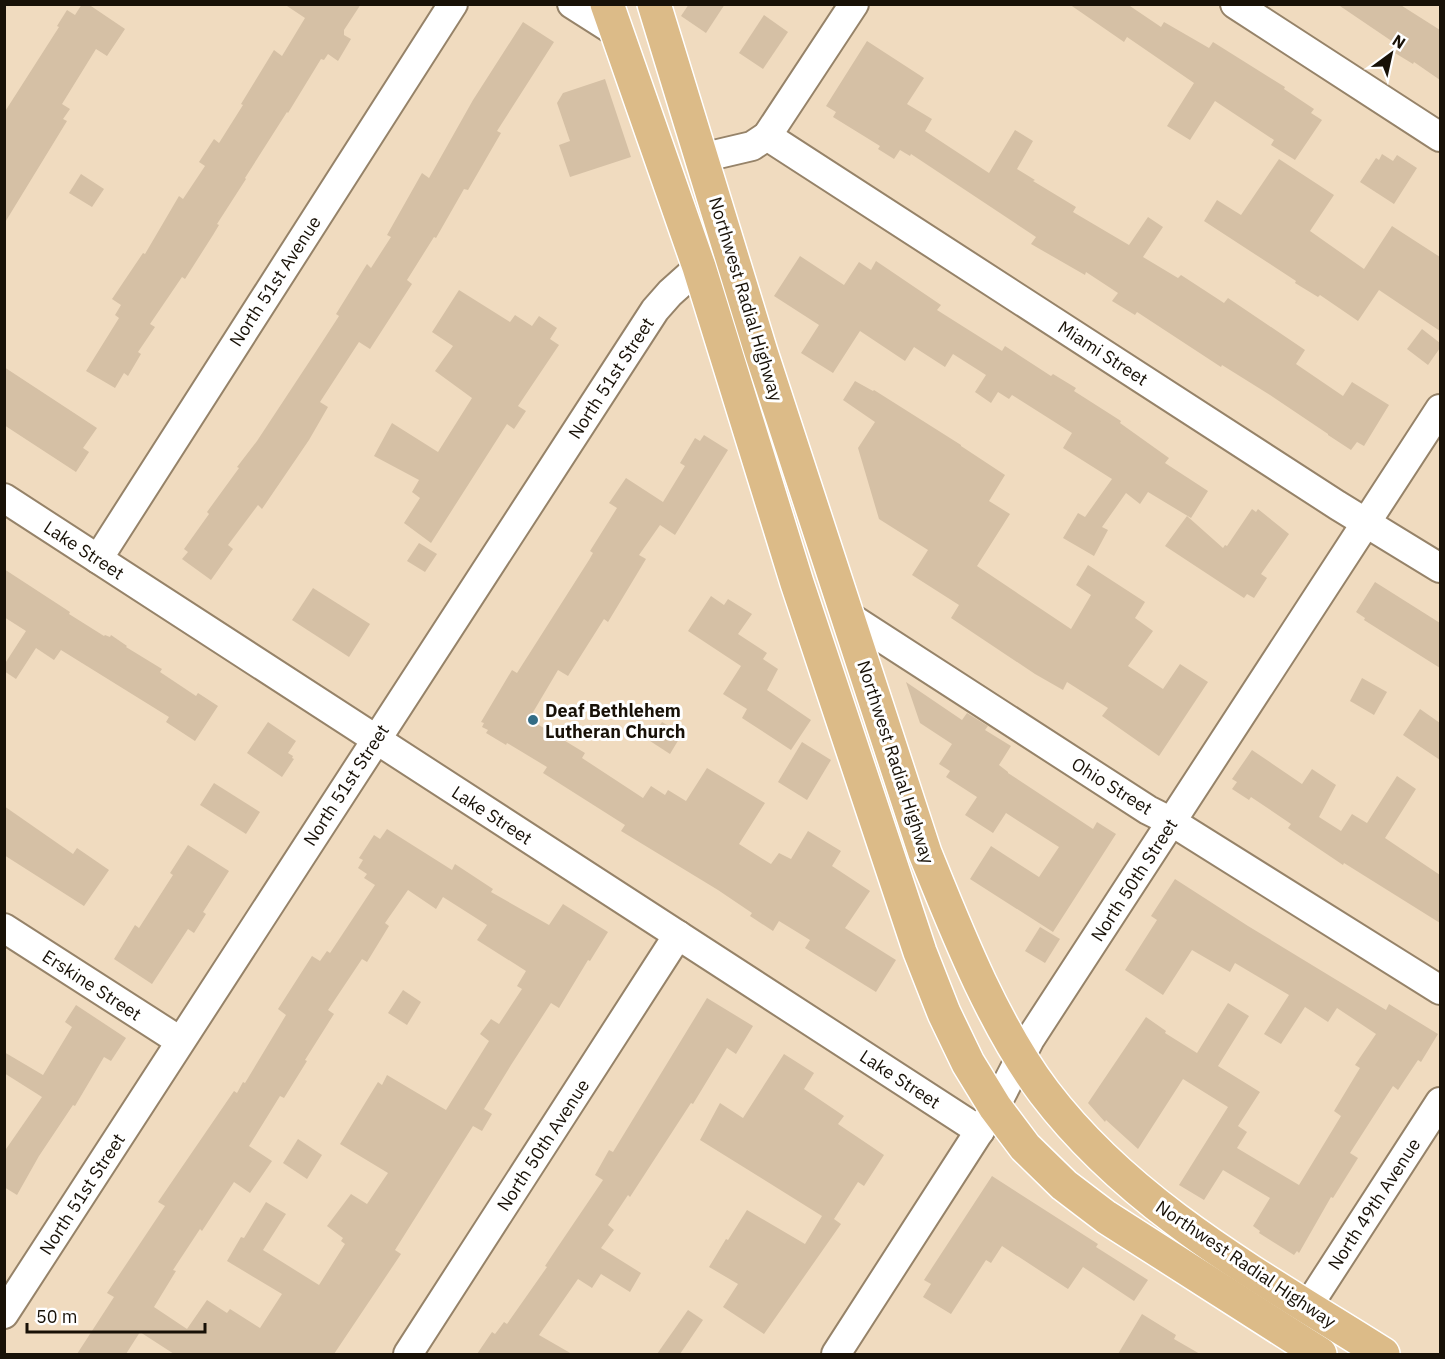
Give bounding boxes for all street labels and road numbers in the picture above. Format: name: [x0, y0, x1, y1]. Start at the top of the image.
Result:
street label: Northwest Radial Highway: [704, 194, 788, 404]
street label: North 51st Avenue: [224, 211, 326, 351]
street label: North 51st Street: [563, 313, 659, 443]
street label: Miami Street: [1054, 315, 1152, 391]
street label: Lake Street: [39, 515, 129, 585]
street label: Northwest Radial Highway: [852, 657, 940, 867]
street label: North 51st Street: [298, 720, 394, 850]
street label: Ohio Street: [1067, 752, 1157, 820]
street label: Lake Street: [447, 780, 537, 850]
street label: North 50th Street: [1086, 814, 1182, 946]
street label: Erskine Street: [38, 944, 146, 1026]
street label: Lake Street: [855, 1044, 945, 1114]
street label: North 50th Avenue: [492, 1075, 594, 1215]
street label: North 51st Street: [34, 1129, 130, 1259]
street label: North 49th Avenue: [1323, 1134, 1425, 1274]
street label: Northwest Radial Highway: [1152, 1195, 1341, 1333]

